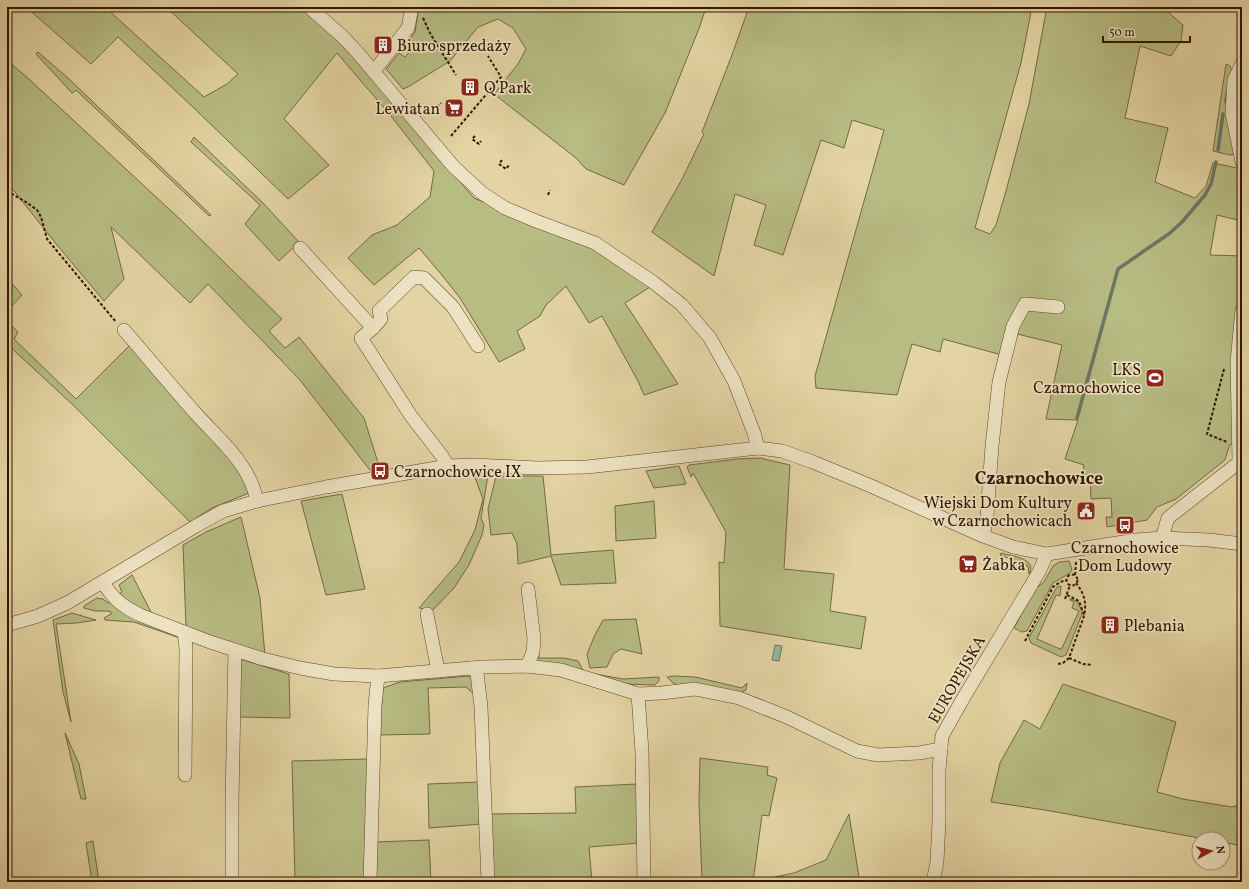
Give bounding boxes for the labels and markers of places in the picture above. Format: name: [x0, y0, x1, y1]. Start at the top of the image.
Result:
building icon: Biuro sprzedaży: [372, 34, 394, 56]
place label: Biuro sprzedaży: [397, 36, 512, 58]
building icon: Q Park: [459, 76, 481, 98]
place label: Q Park: [484, 78, 532, 100]
supermarket icon: Lewiatan: [443, 97, 465, 119]
place label: Lewiatan: [376, 99, 440, 121]
place label: LKS Czarnochowice: [1033, 360, 1141, 400]
sports icon: LKS Czarnochowice: [1144, 367, 1166, 389]
bus stop icon: Czarnochowice IX: [369, 460, 391, 482]
place label: Czarnochowice IX: [394, 462, 522, 484]
place label: Wiejski Dom Kultury w Czarnochowicach: [924, 493, 1072, 533]
public building icon: Wiejski Dom Kultury w Czarnochowicach: [1075, 500, 1097, 522]
bus stop icon: Czarnochowice Dom Ludowy: [1114, 514, 1136, 536]
place label: Czarnochowice Dom Ludowy: [1071, 538, 1179, 578]
supermarket icon: Żabka: [957, 553, 979, 575]
place label: Żabka: [982, 555, 1025, 577]
building icon: Plebania: [1099, 614, 1121, 636]
place label: Plebania: [1124, 616, 1185, 638]

